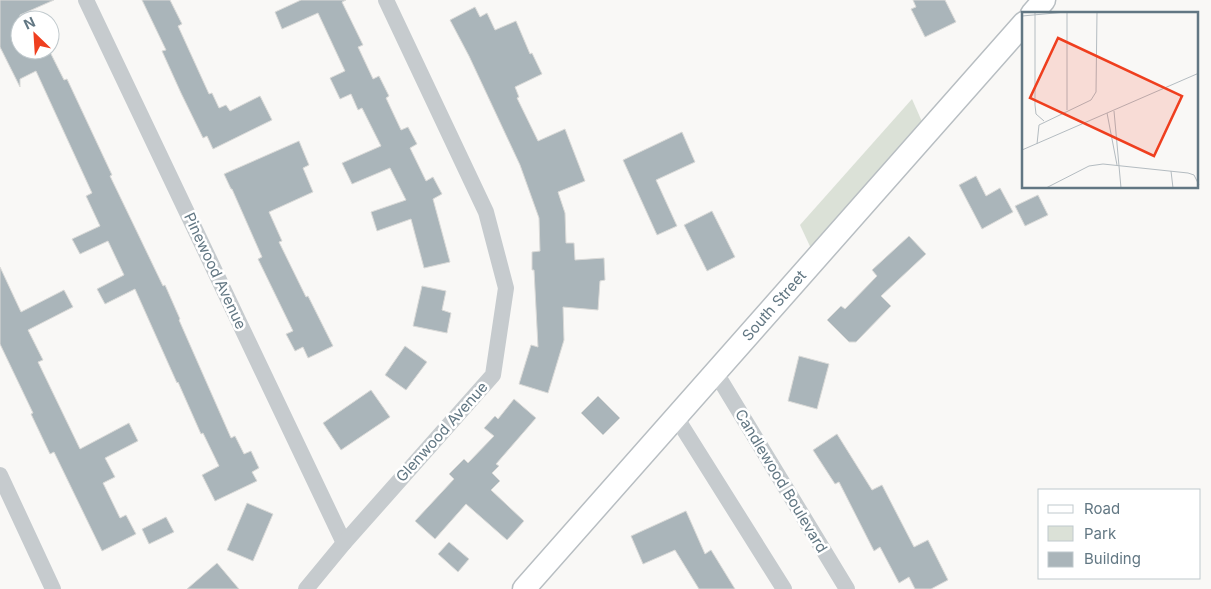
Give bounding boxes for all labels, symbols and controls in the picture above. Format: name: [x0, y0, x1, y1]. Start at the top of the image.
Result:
north arrow: [10, 10, 60, 60]
inset map: [1022, 12, 1198, 189]
text: N: [21, 13, 38, 33]
street label: Pinewood Avenue: [180, 209, 251, 332]
street label: South Street: [738, 266, 810, 345]
street label: Glenwood Avenue: [392, 378, 492, 486]
street label: Candlewood Boulevard: [731, 406, 832, 556]
legend: [1038, 489, 1201, 579]
text: Road: [1084, 499, 1120, 518]
text: Park: [1084, 524, 1117, 543]
text: Building: [1084, 549, 1141, 568]

